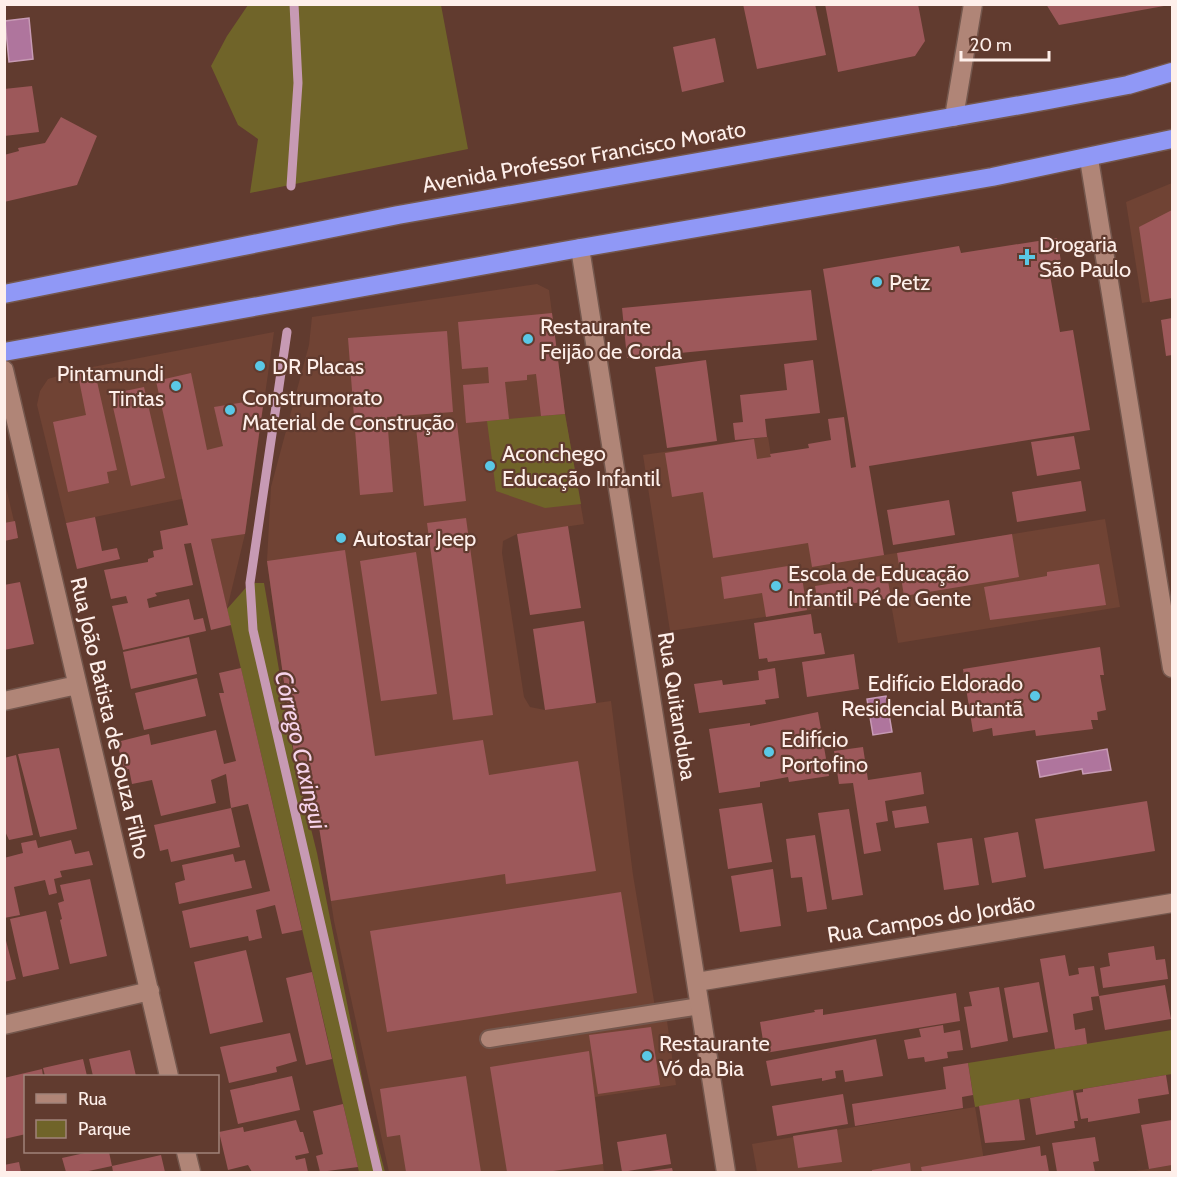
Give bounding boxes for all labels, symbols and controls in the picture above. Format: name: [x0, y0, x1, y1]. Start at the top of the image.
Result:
scale bar: [961, 24, 1050, 62]
text: 20 m: [970, 34, 1012, 56]
street label: Avenida Professor Francisco Morato: [420, 115, 748, 199]
place label: Drogaria São Paulo: [1039, 231, 1131, 283]
marker: Drogaria São Paulo: [1020, 250, 1034, 264]
place label: Petz: [889, 269, 930, 296]
marker: Petz: [870, 275, 884, 289]
place label: Restaurante Feijão de Corda: [540, 313, 682, 365]
marker: Restaurante Feijão de Corda: [521, 332, 535, 346]
place label: DR Placas: [272, 353, 364, 380]
marker: DR Placas: [253, 359, 267, 373]
place label: Pintamundi Tintas: [57, 360, 164, 412]
marker: Pintamundi Tintas: [169, 379, 183, 393]
place label: Construmorato Material de Construção: [242, 384, 455, 436]
marker: Construmorato Material de Construção: [223, 403, 237, 417]
place label: Aconchego Educação Infantil: [502, 440, 661, 492]
marker: Aconchego Educação Infantil: [483, 459, 497, 473]
place label: Autostar Jeep: [353, 525, 476, 552]
marker: Autostar Jeep: [334, 531, 348, 545]
place label: Escola de Educação Infantil Pé de Gente: [788, 560, 971, 612]
street label: Rua João Batista de Souza Filho: [64, 574, 156, 862]
marker: Escola de Educação Infantil Pé de Gente: [769, 579, 783, 593]
street label: Rua Quitanduba: [652, 630, 702, 783]
water label: Córrego Caxingui: [269, 668, 334, 833]
place label: Edifício Eldorado Residencial Butantã: [841, 670, 1023, 722]
marker: Edifício Eldorado Residencial Butantã: [1028, 689, 1042, 703]
place label: Edifício Portofino: [781, 726, 868, 778]
marker: Edifício Portofino: [762, 745, 776, 759]
street label: Rua Campos do Jordão: [825, 889, 1037, 949]
place label: Restaurante Vó da Bia: [659, 1030, 770, 1082]
marker: Restaurante Vó da Bia: [640, 1049, 654, 1063]
legend: [24, 1075, 219, 1153]
text: Rua: [78, 1088, 107, 1110]
text: Parque: [78, 1118, 131, 1140]

